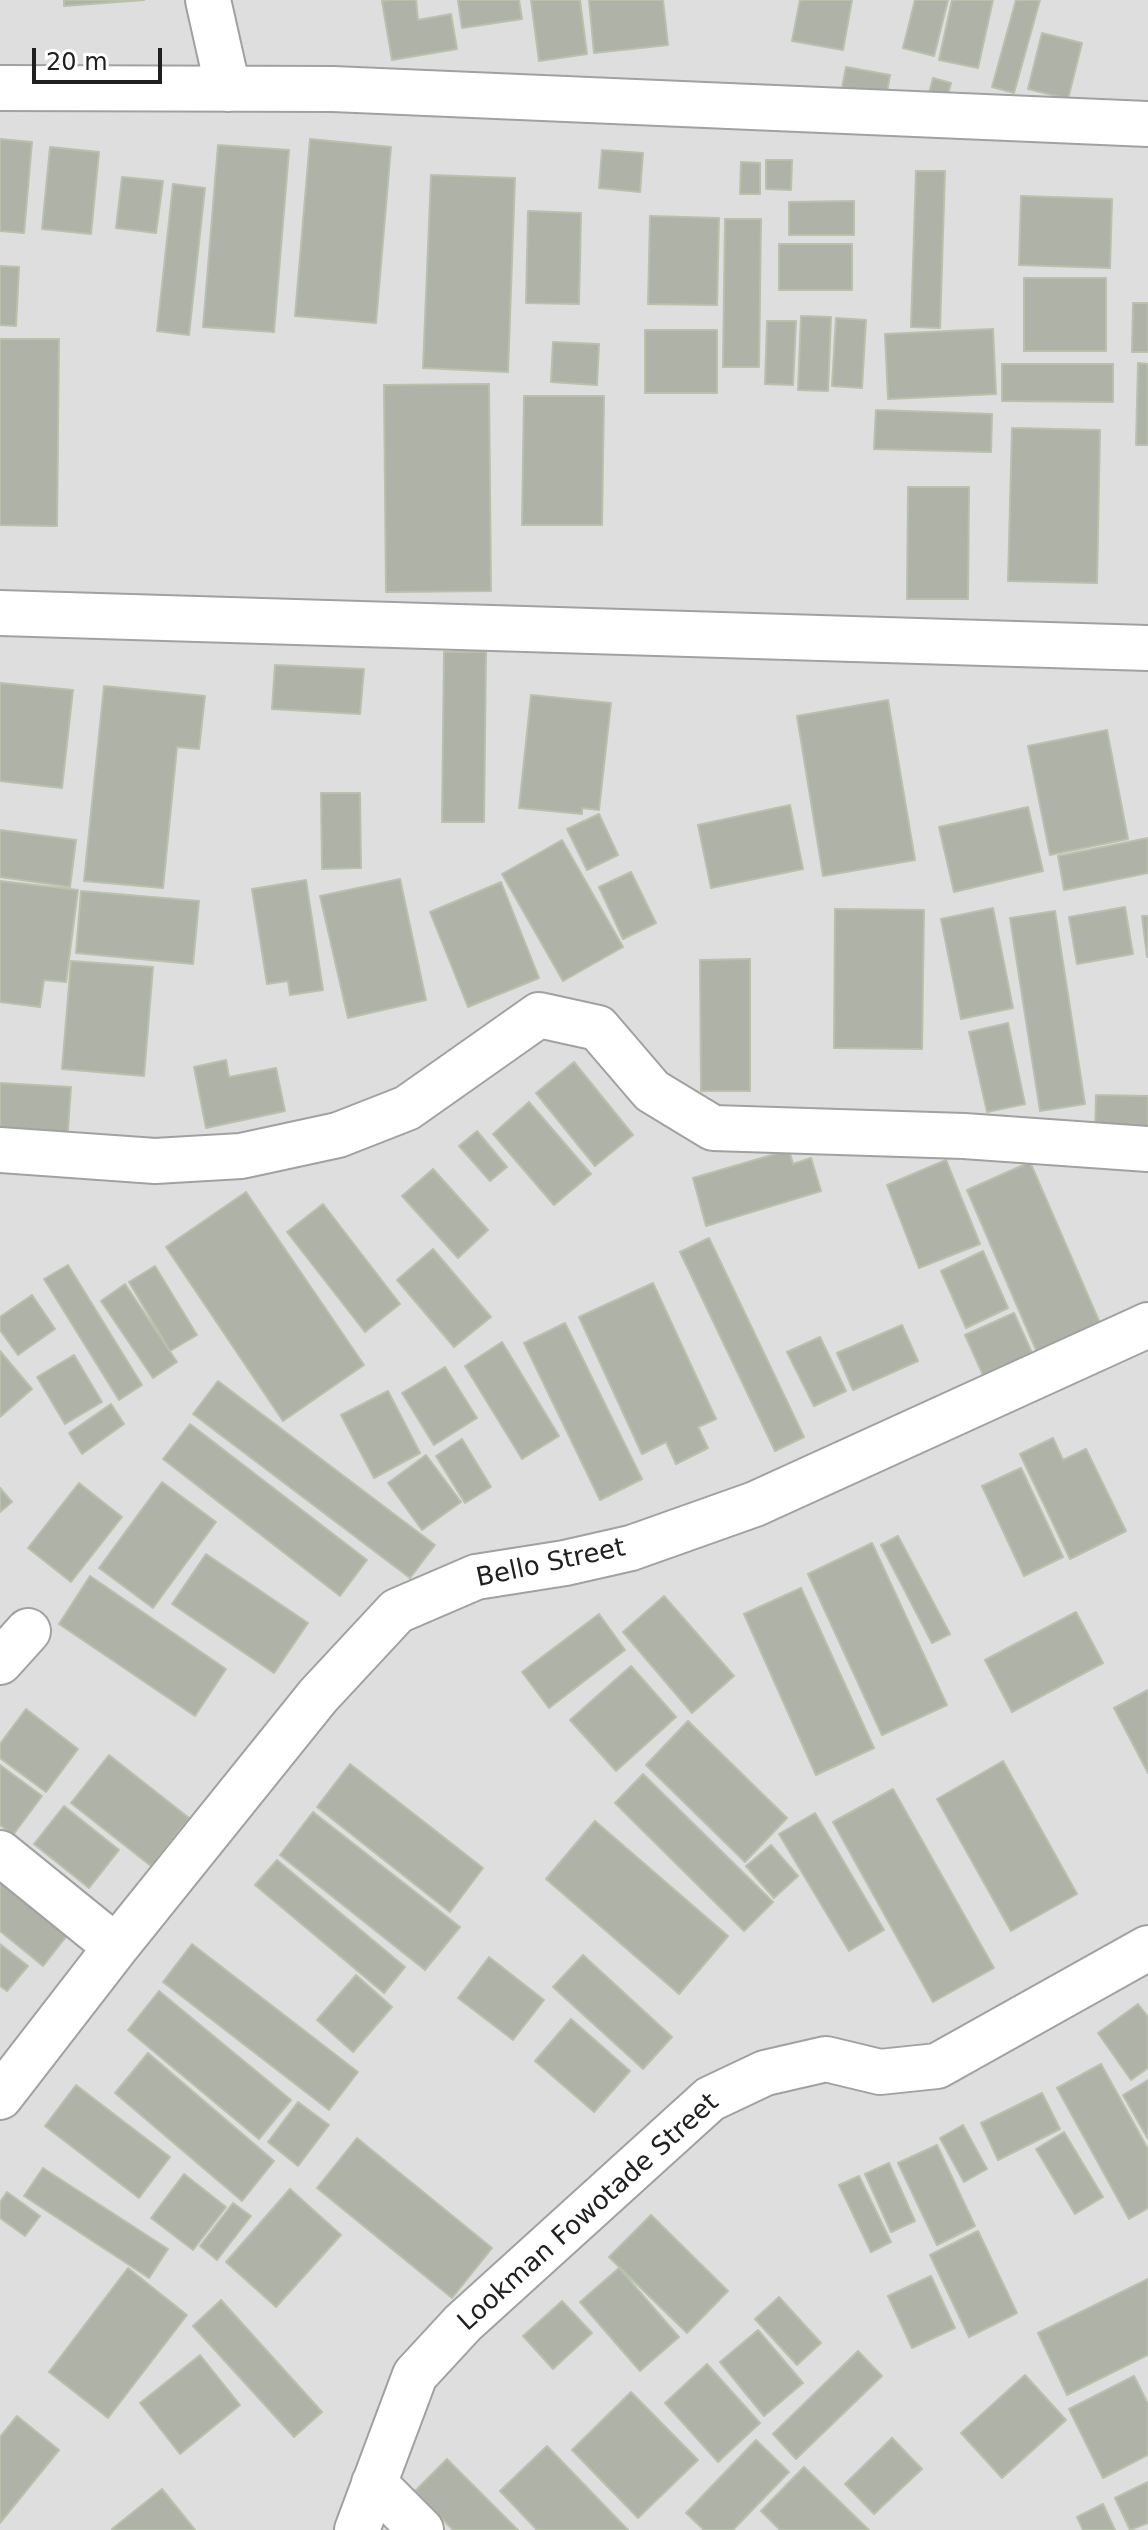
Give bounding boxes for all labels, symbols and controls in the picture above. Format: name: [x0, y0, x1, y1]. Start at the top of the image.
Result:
scale bar: [36, 32, 166, 82]
text: 20 m: [46, 48, 108, 76]
street label: Bello Street: [474, 1533, 628, 1595]
street label: Lookman Fowotade Street: [452, 2088, 726, 2338]

